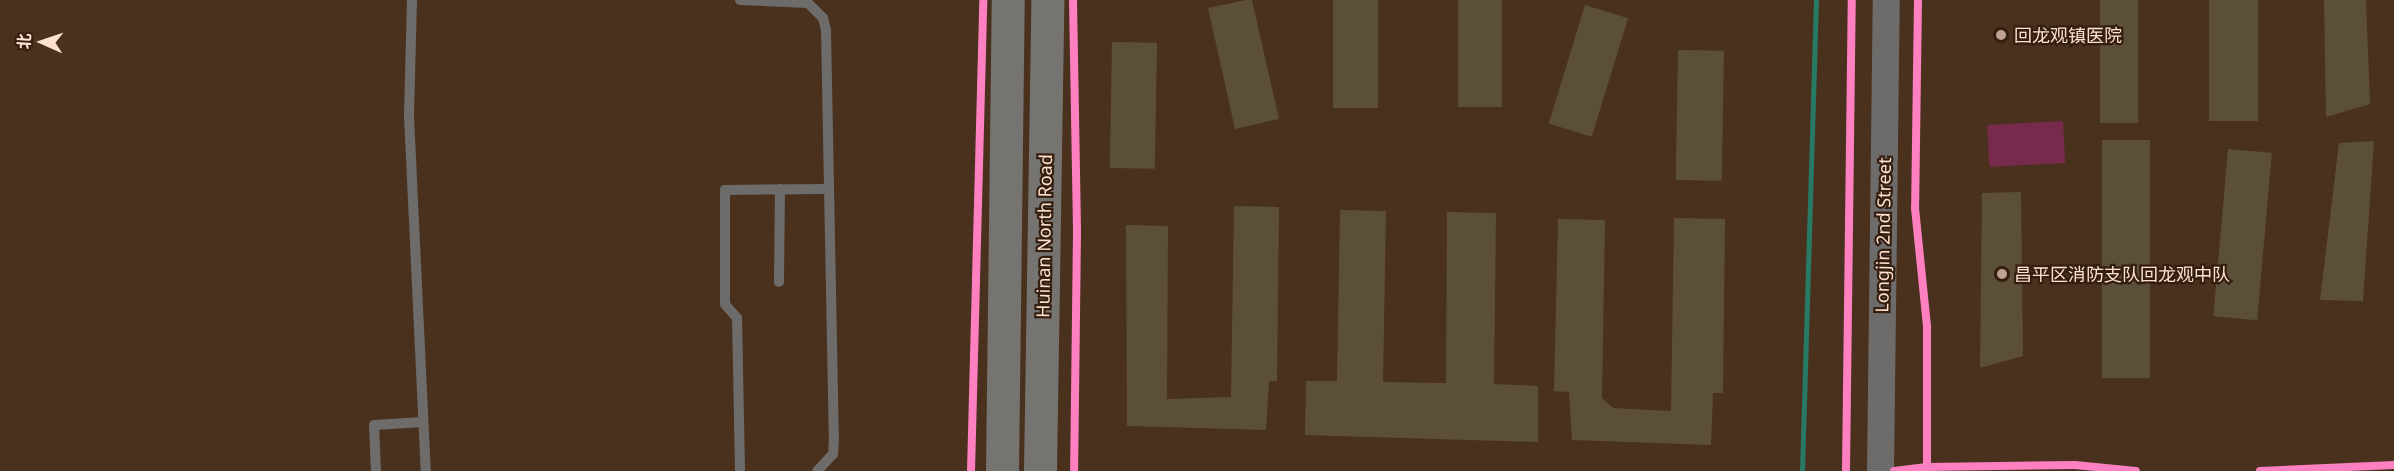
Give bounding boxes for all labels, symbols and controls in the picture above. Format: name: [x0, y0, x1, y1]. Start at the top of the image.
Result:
north arrow: [12, 12, 72, 72]
place label: 回龙观镇医院: [2014, 24, 2122, 46]
marker: 回龙观镇医院: [1992, 26, 2010, 44]
text: 北: [13, 32, 35, 50]
street label: Huinan North Road: [1032, 154, 1056, 318]
street label: Longjin 2nd Street: [1871, 157, 1895, 313]
place label: 昌平区消防支队回龙观中队: [2014, 263, 2230, 285]
marker: 昌平区消防支队回龙观中队: [1995, 267, 2009, 281]

